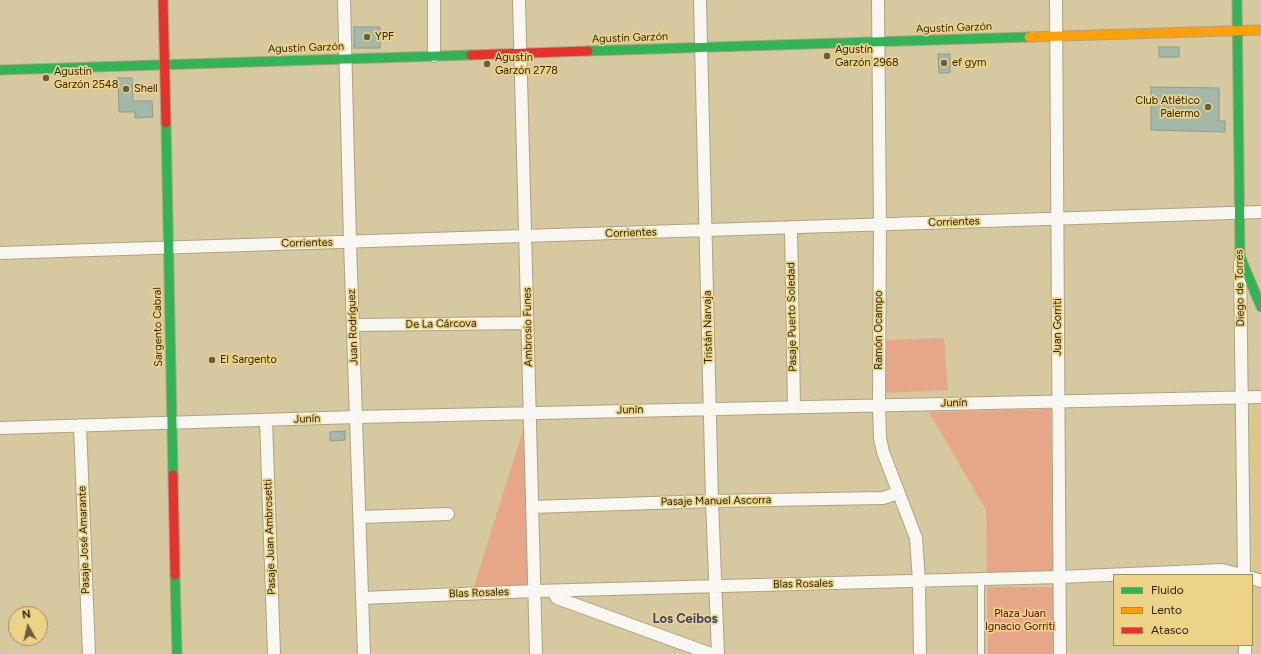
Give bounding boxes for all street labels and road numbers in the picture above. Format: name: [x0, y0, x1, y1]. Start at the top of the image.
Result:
street label: Agustín Garzón: [916, 20, 992, 36]
street label: Agustín Garzón: [592, 30, 668, 46]
street label: Agustín Garzón: [268, 40, 344, 56]
street label: Corrientes: [928, 215, 980, 229]
street label: Corrientes: [605, 226, 657, 240]
street label: Corrientes: [281, 236, 333, 250]
street label: Diego de Torres: [1233, 249, 1247, 327]
street label: Pasaje Puerto Soledad: [784, 262, 800, 372]
street label: Sargento Cabral: [151, 287, 165, 367]
street label: Ambrosio Funes: [521, 287, 535, 367]
street label: Juan Rodríguez: [345, 289, 361, 365]
street label: Tristán Narvaja: [701, 290, 715, 364]
street label: Ramón Ocampo: [872, 290, 886, 370]
street label: Juan Gorriti: [1051, 298, 1065, 356]
street label: De La Cárcova: [405, 317, 477, 331]
street label: Junín: [941, 396, 967, 410]
street label: Junín: [617, 403, 643, 417]
street label: Junín: [293, 412, 321, 426]
street label: Pasaje Juan Ambrosetti: [261, 479, 279, 595]
street label: Pasaje José Amarante: [76, 486, 92, 594]
street label: Pasaje Manuel Ascorra: [661, 493, 771, 509]
street label: Blas Rosales: [773, 577, 833, 591]
street label: Blas Rosales: [449, 585, 509, 601]

